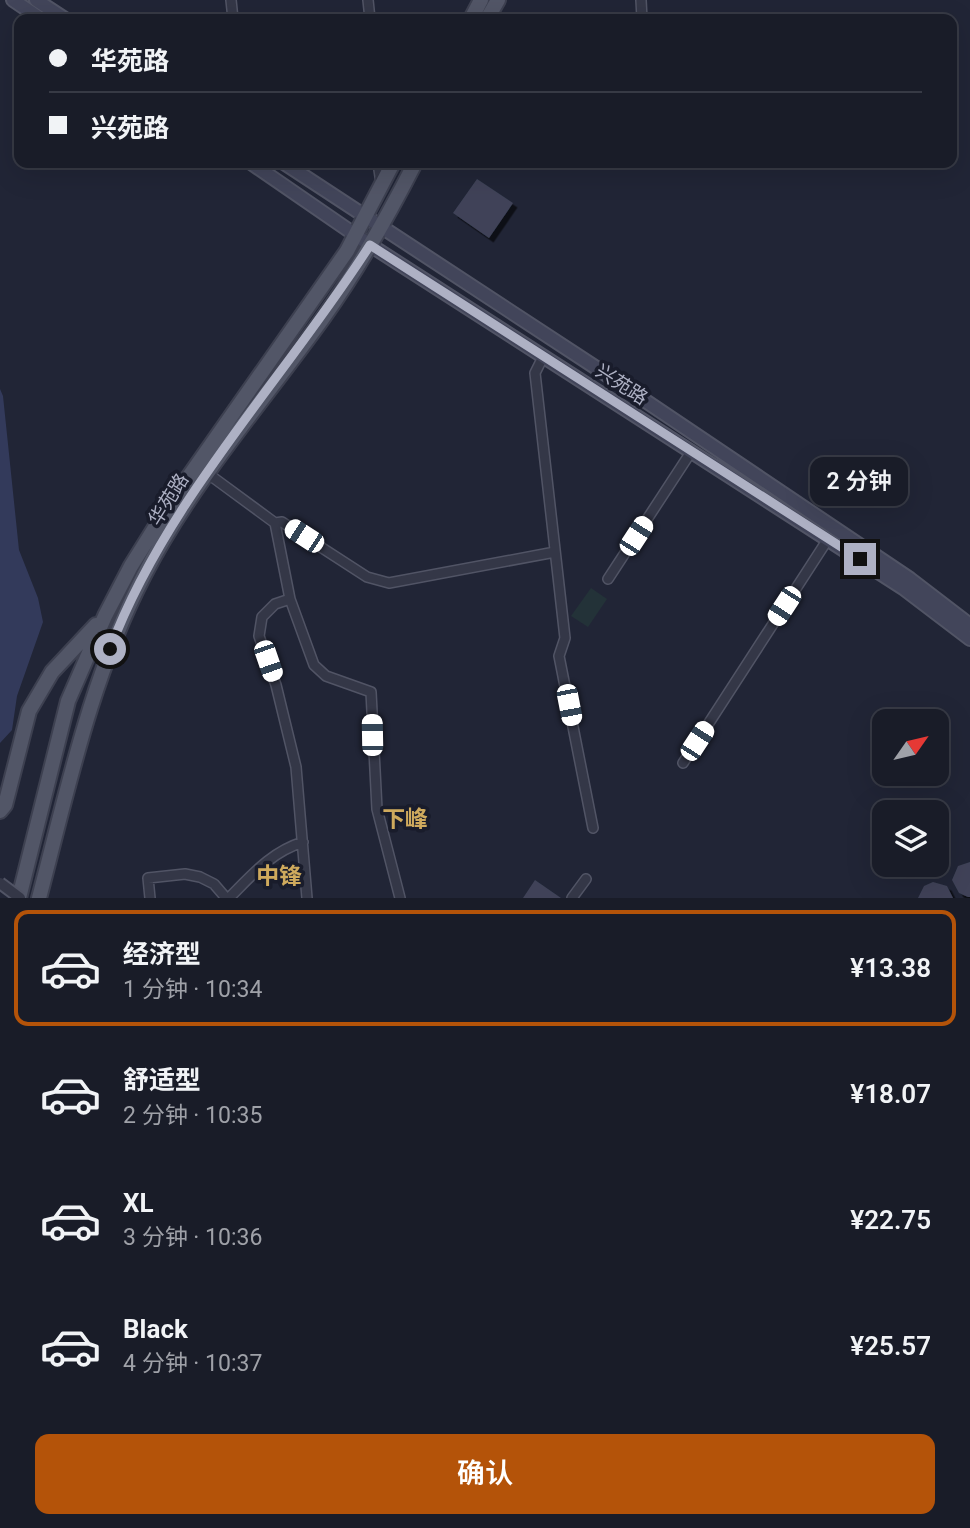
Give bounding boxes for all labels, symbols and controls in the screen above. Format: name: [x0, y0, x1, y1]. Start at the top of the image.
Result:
text: 华苑路: [91, 46, 169, 76]
text: 兴苑路: [91, 113, 169, 143]
street label: 兴苑路: [592, 359, 652, 410]
callout: 2 分钟: [811, 458, 909, 506]
text: 2 分钟: [827, 468, 891, 495]
street label: 华苑路: [144, 469, 193, 530]
car: [616, 513, 657, 559]
car: [281, 516, 328, 556]
route end: [844, 543, 876, 575]
car: [764, 583, 805, 629]
route start: [94, 633, 126, 665]
car: [252, 638, 285, 684]
car: [555, 682, 584, 728]
north arrow: [872, 709, 948, 786]
map controls: [872, 709, 949, 877]
car: [362, 714, 383, 756]
car: [677, 718, 718, 764]
button: layers: [872, 800, 949, 877]
district label: 下峰: [382, 806, 428, 833]
district label: 中锋: [256, 863, 302, 890]
icon: car: [39, 937, 102, 1000]
text: 经济型: [123, 939, 201, 969]
text: ¥13.38: [850, 953, 931, 983]
text: 1 分钟 · 10:34: [123, 976, 262, 1003]
icon: car: [39, 1063, 102, 1126]
text: 舒适型: [123, 1065, 201, 1095]
text: ¥18.07: [850, 1079, 931, 1109]
text: 2 分钟 · 10:35: [123, 1102, 262, 1129]
text: XL: [123, 1188, 154, 1218]
icon: car: [39, 1189, 102, 1252]
text: ¥22.75: [850, 1205, 931, 1235]
text: 3 分钟 · 10:36: [123, 1224, 262, 1251]
text: Black: [123, 1314, 188, 1344]
icon: car: [39, 1315, 102, 1378]
text: ¥25.57: [850, 1331, 931, 1361]
text: 4 分钟 · 10:37: [123, 1350, 262, 1377]
button: 确认: [35, 1434, 935, 1514]

